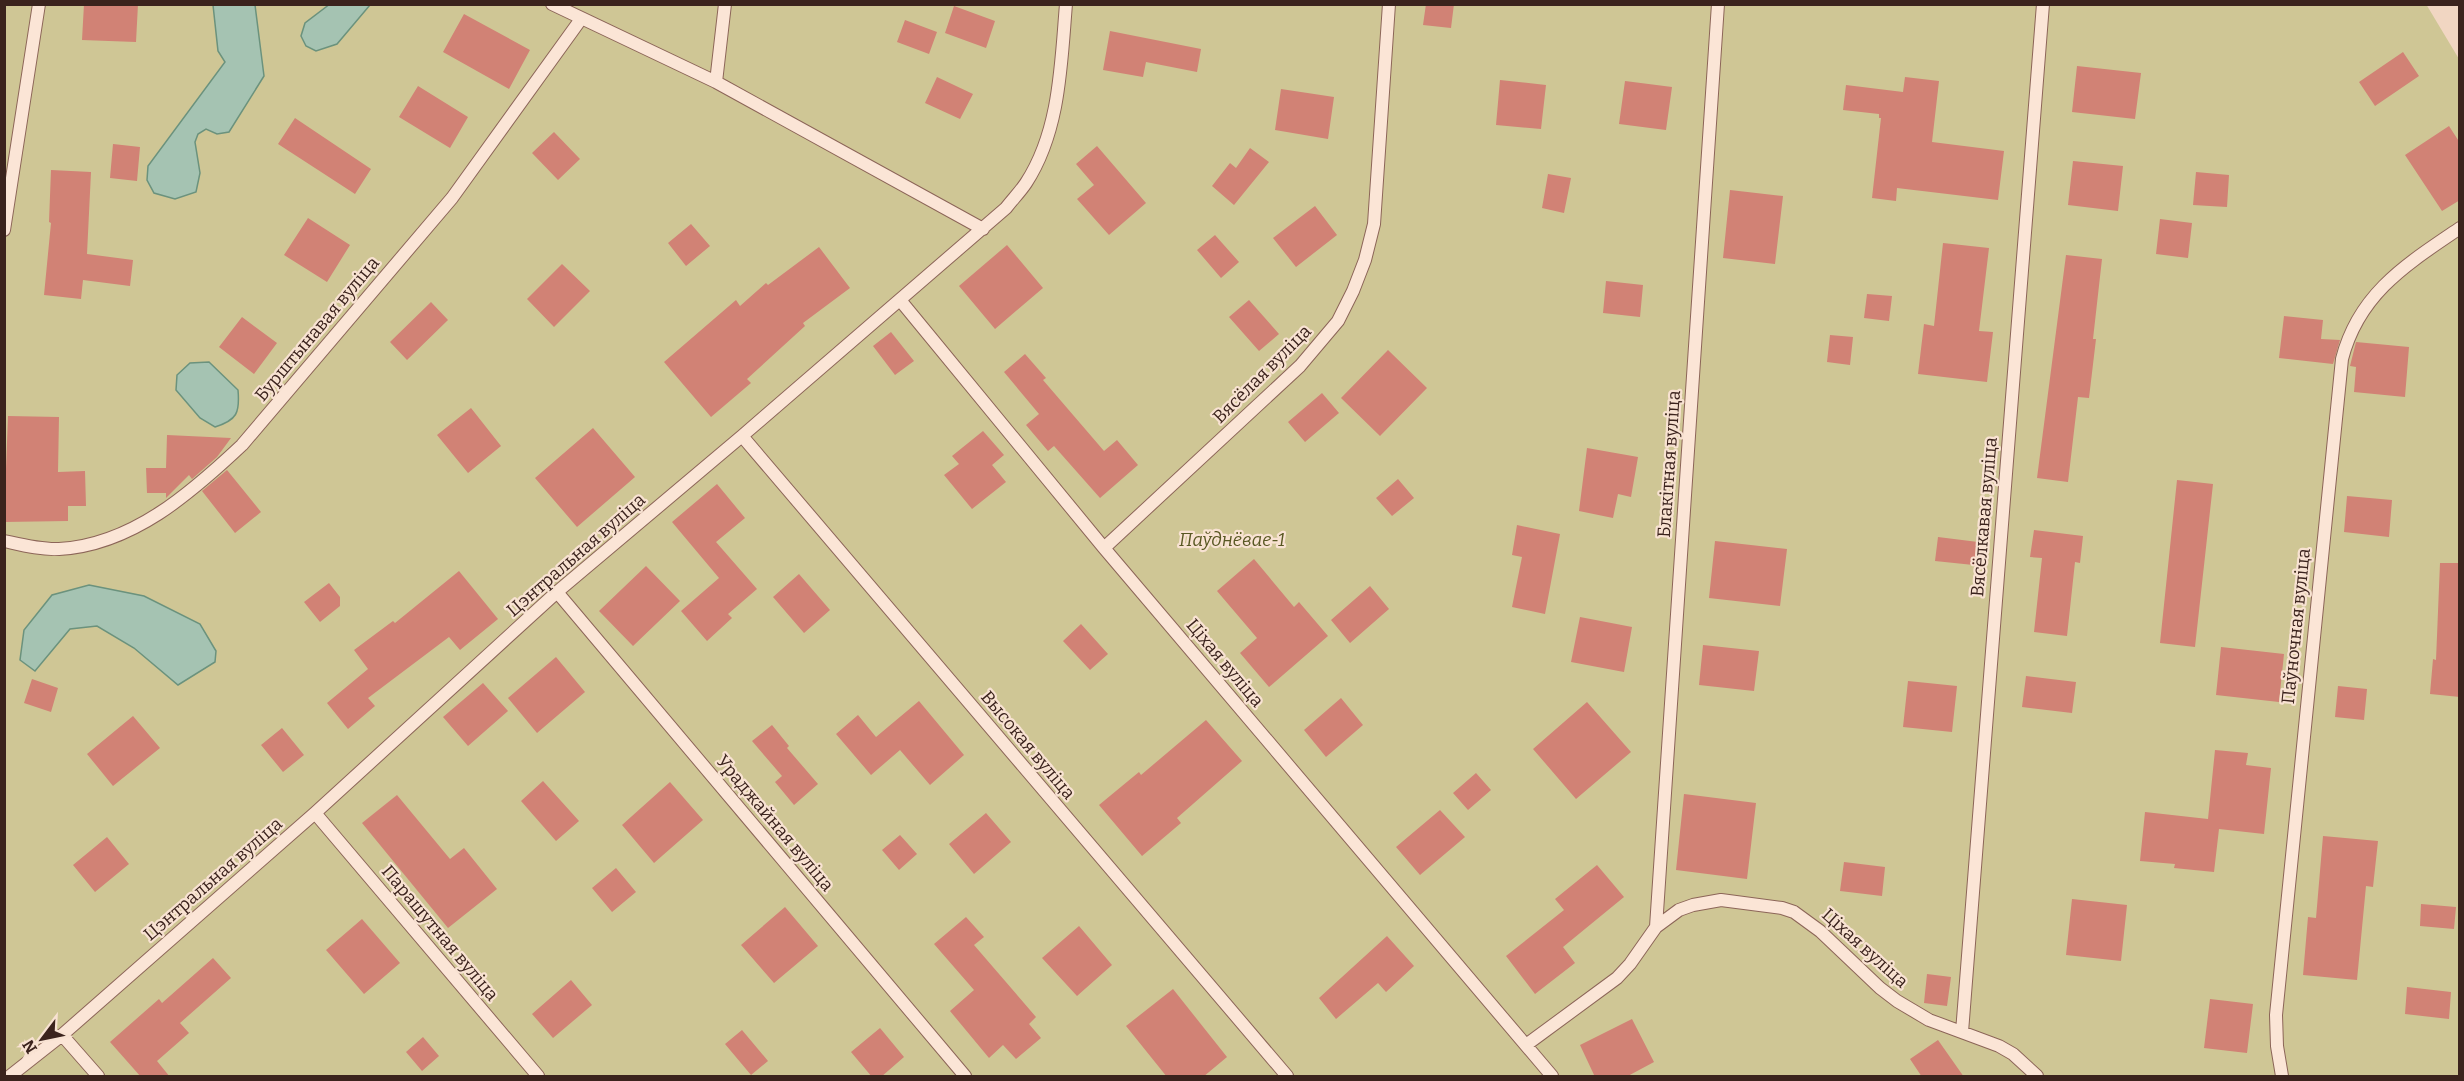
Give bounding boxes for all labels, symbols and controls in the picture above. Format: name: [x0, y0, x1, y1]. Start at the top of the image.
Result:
street label: Бурштынавая вуліца: [250, 252, 384, 406]
street label: Вясёлая вуліца: [1208, 320, 1316, 428]
street label: Блакітная вуліца: [1653, 389, 1685, 538]
street label: Вясёлкавая вуліца: [1966, 436, 2002, 598]
street label: Цэнтральная вуліца: [502, 489, 650, 621]
park label: Паўднёвае-1: [1179, 529, 1285, 551]
street label: Паўночная вуліца: [2277, 547, 2315, 705]
street label: Ціхая вуліца: [1182, 614, 1268, 712]
street label: Высокая вуліца: [976, 686, 1080, 804]
street label: Ураджайная вуліца: [712, 750, 839, 896]
street label: Цэнтральная вуліца: [139, 813, 287, 945]
street label: Парашутная вуліца: [377, 861, 503, 1005]
street label: Ціхая вуліца: [1817, 904, 1913, 993]
north arrow: [12, 1009, 72, 1069]
text: N: [18, 1036, 41, 1057]

